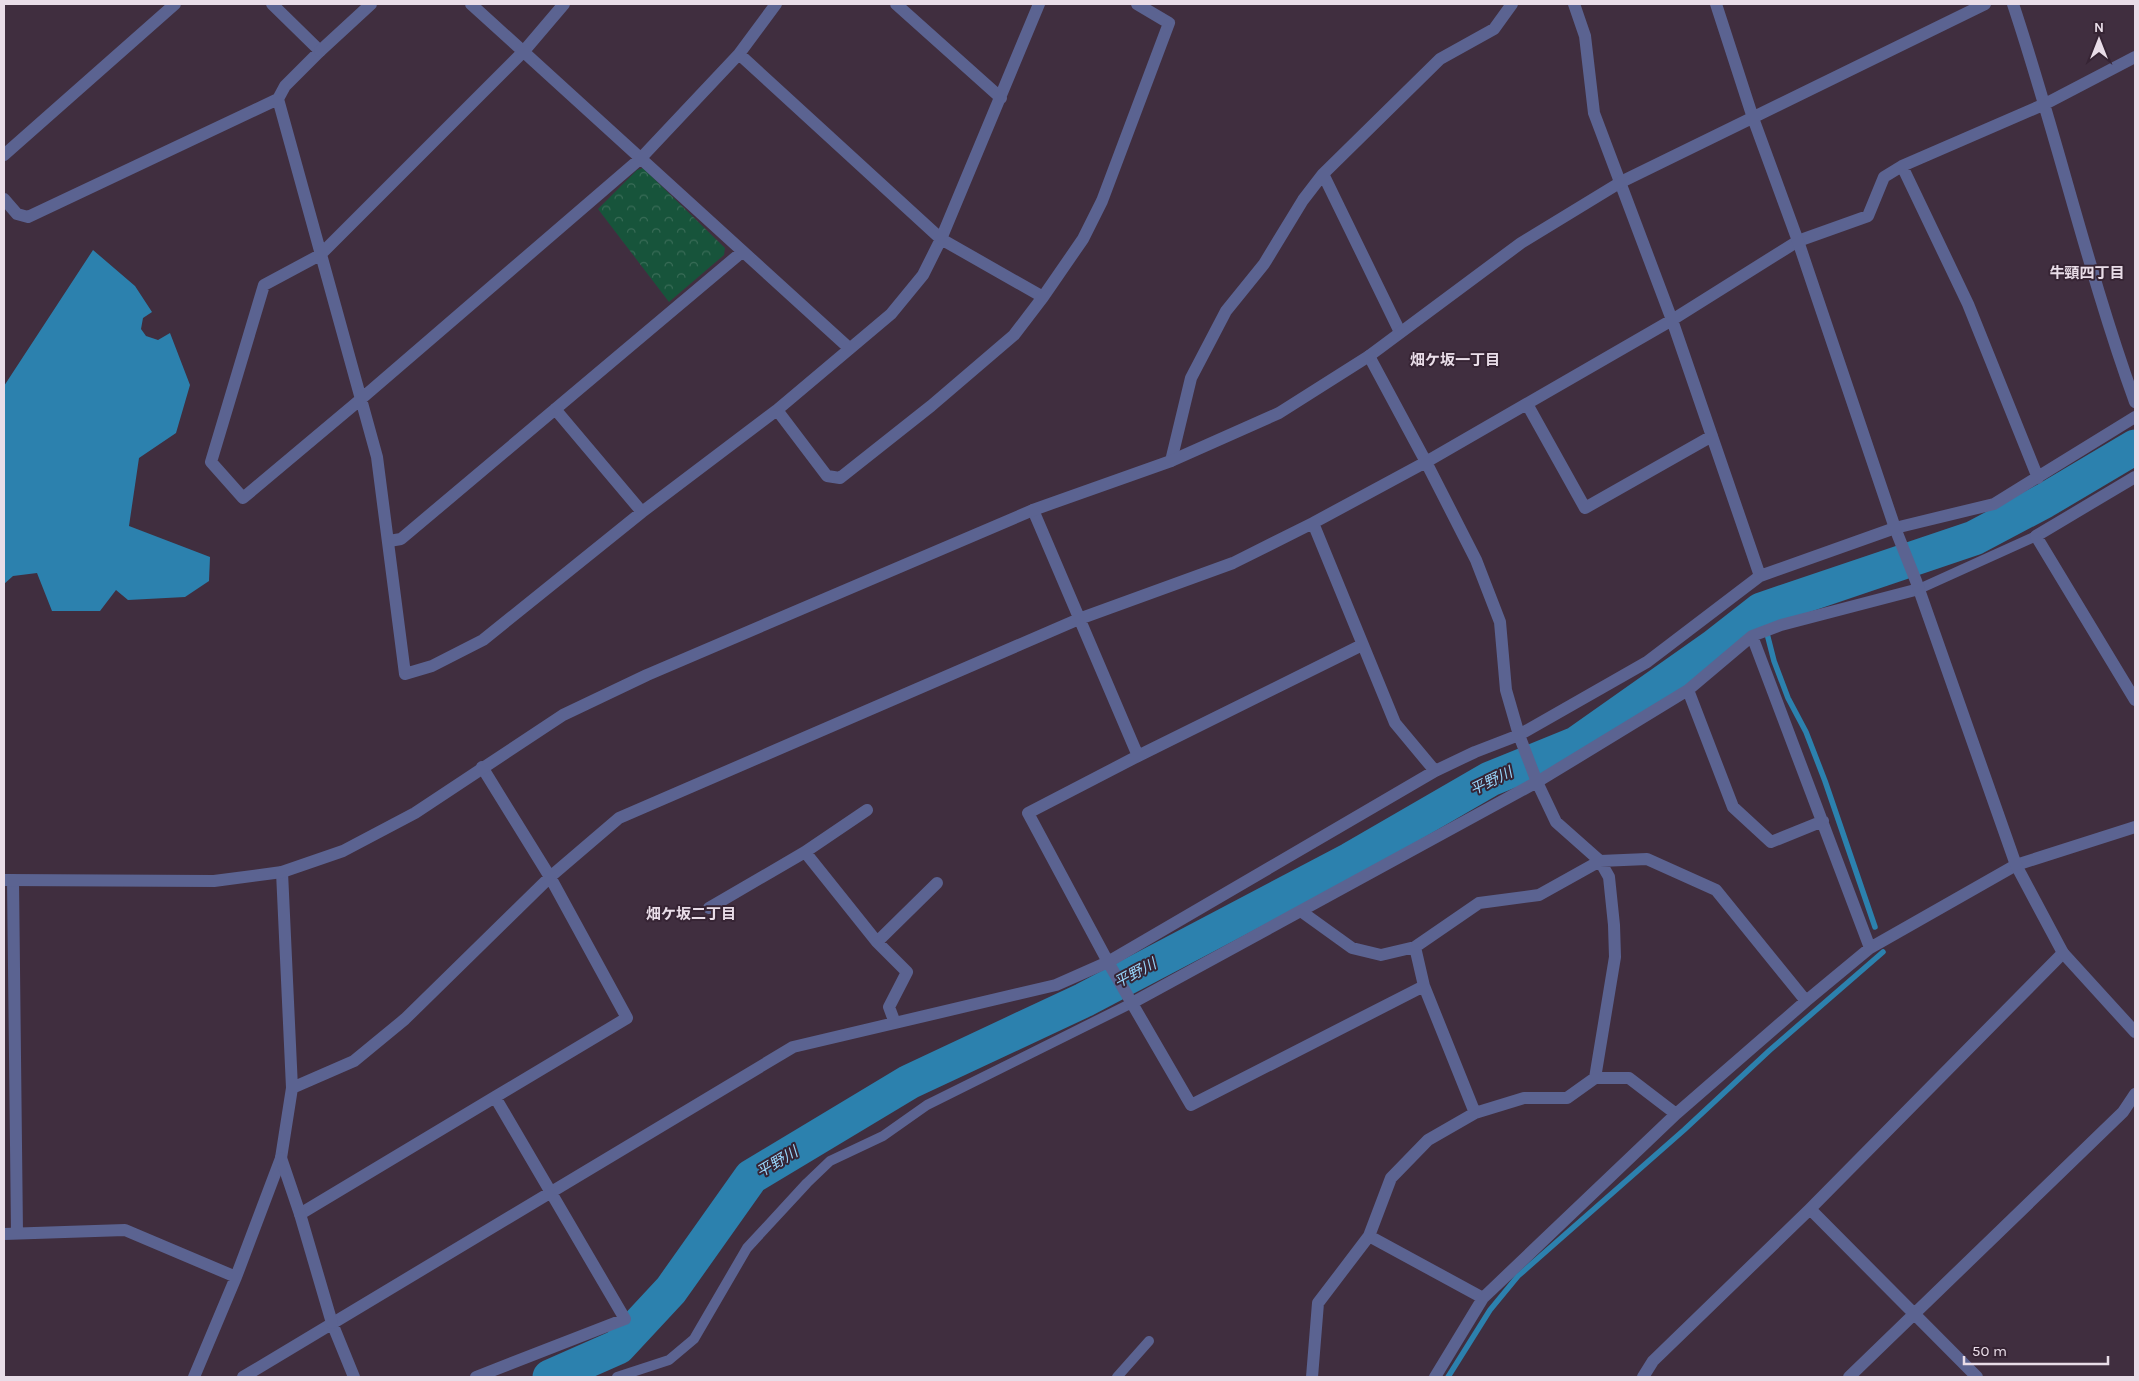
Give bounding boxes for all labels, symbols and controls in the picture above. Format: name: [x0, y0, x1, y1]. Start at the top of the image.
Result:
north arrow: [2074, 15, 2124, 65]
text: N: [2094, 19, 2104, 36]
district label: 牛頸四丁目: [2049, 264, 2125, 282]
district label: 畑ケ坂一丁目: [1410, 351, 1500, 369]
water label: 平野川: [1467, 762, 1517, 799]
district label: 畑ケ坂二丁目: [646, 905, 736, 923]
water label: 平野川: [1111, 954, 1161, 992]
water label: 平野川: [753, 1142, 803, 1181]
scale bar: [1964, 1334, 2108, 1366]
text: 50 m: [1972, 1342, 2007, 1360]

